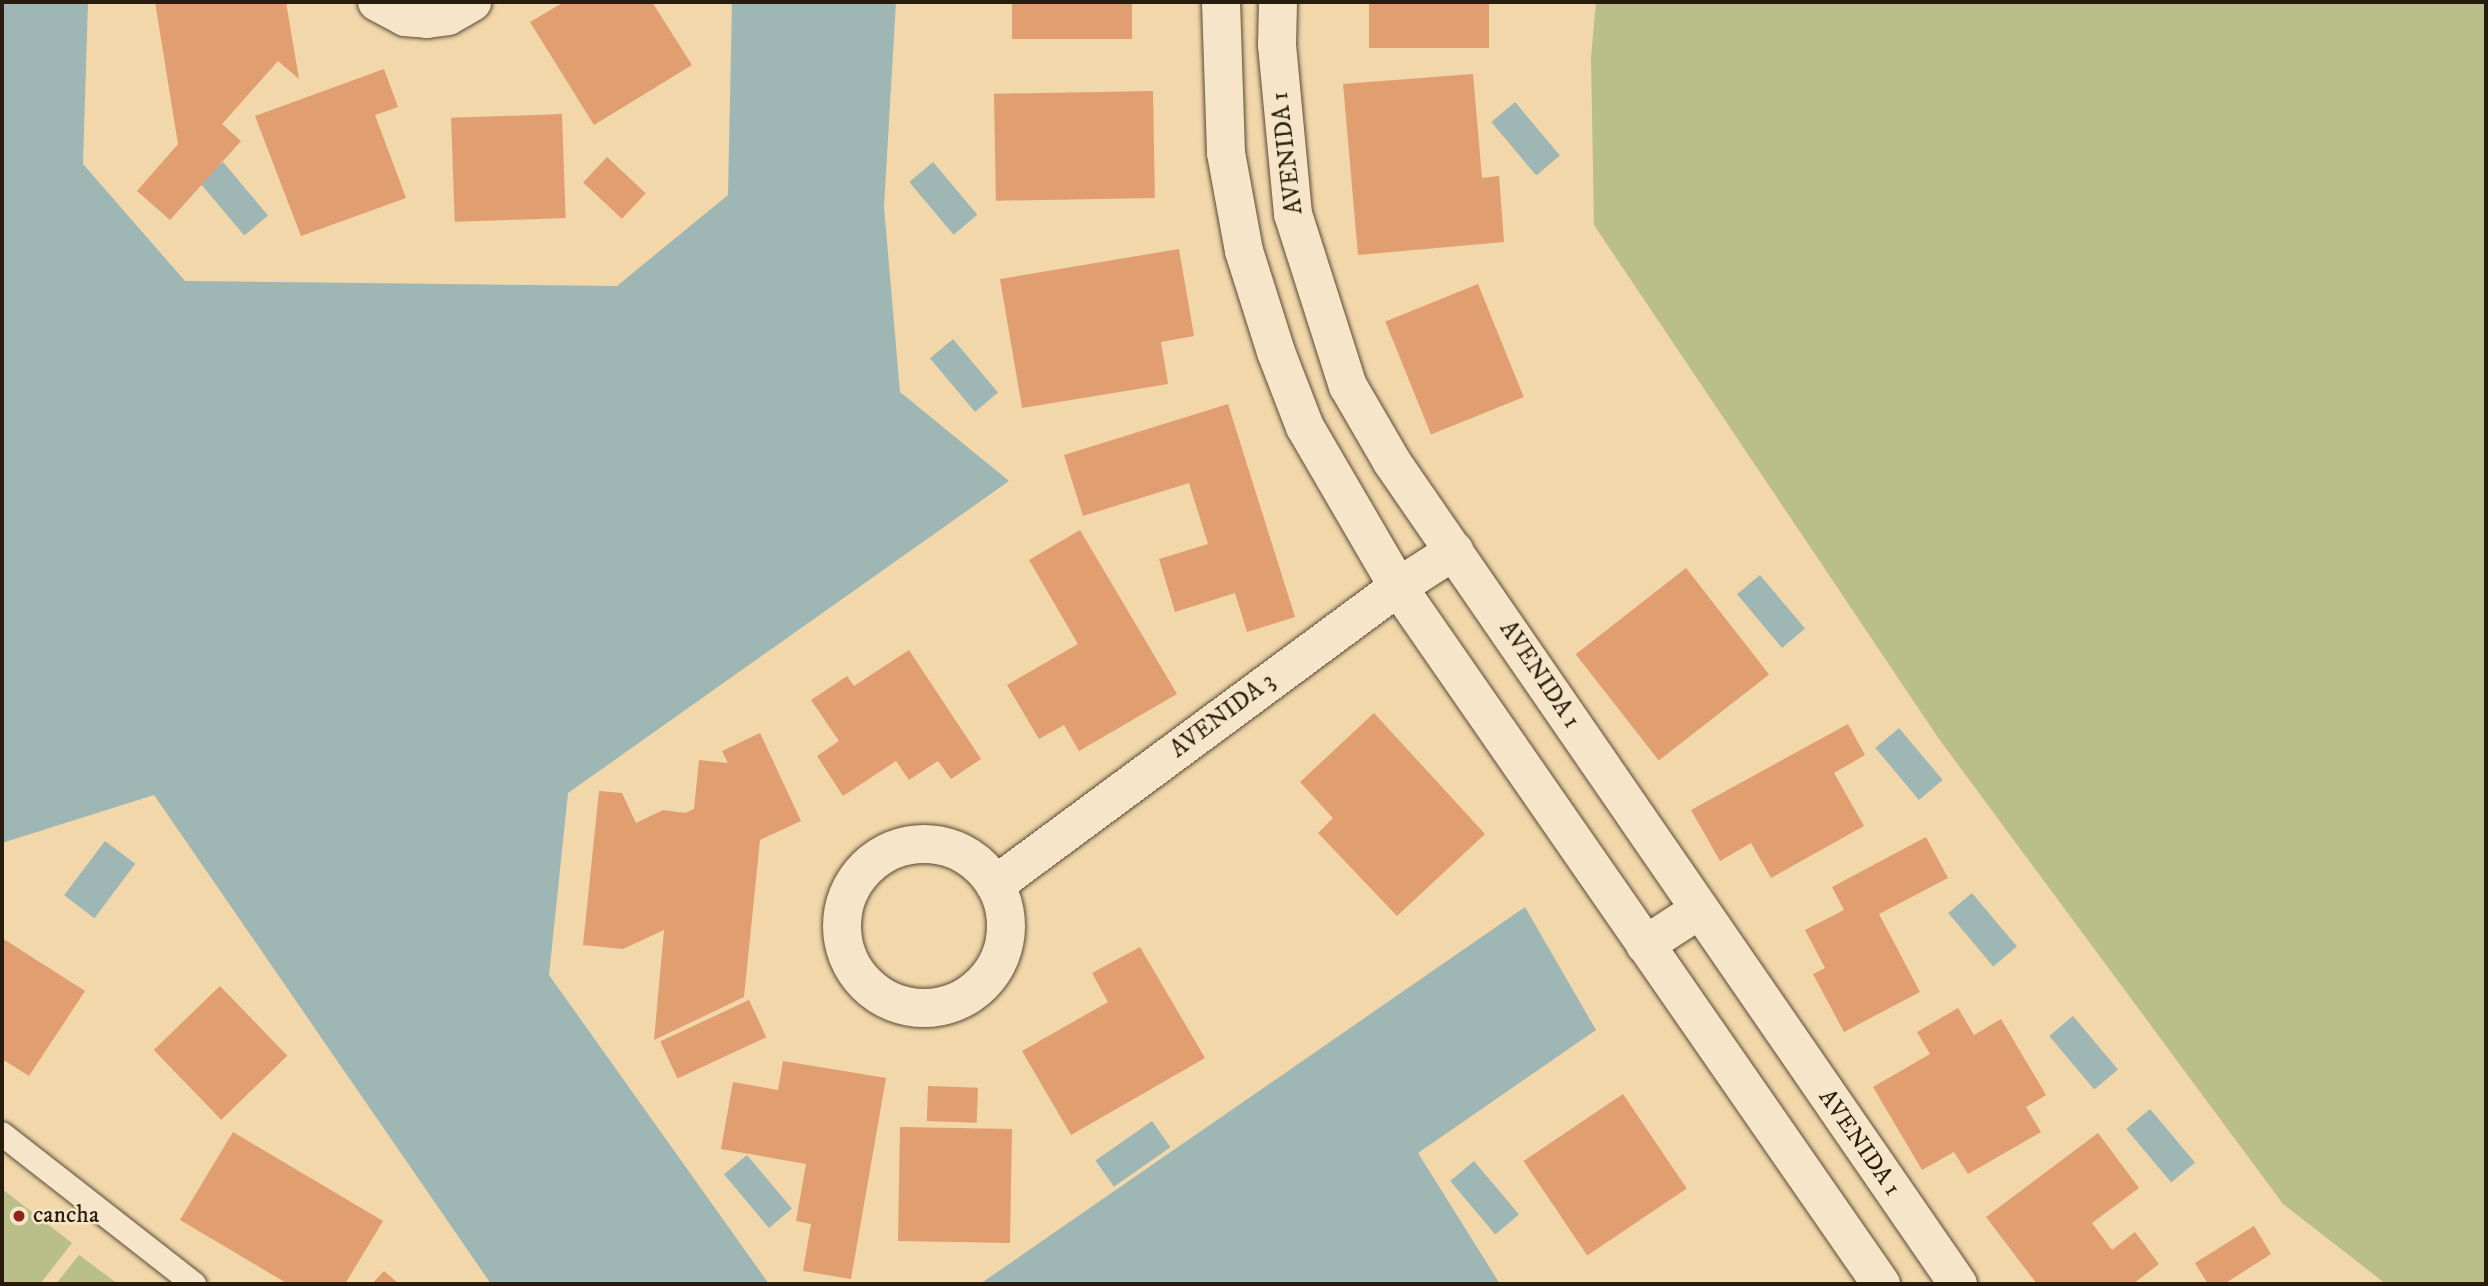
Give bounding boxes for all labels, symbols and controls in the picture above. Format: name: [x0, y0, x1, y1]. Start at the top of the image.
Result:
street label: AVENIDA 1: [1266, 90, 1310, 216]
street label: AVENIDA 1: [1493, 616, 1585, 734]
street label: AVENIDA 3: [1165, 667, 1281, 765]
street label: AVENIDA 1: [1812, 1084, 1906, 1202]
place label: cancha: [33, 1202, 99, 1230]
marker: cancha: [11, 1208, 27, 1224]

